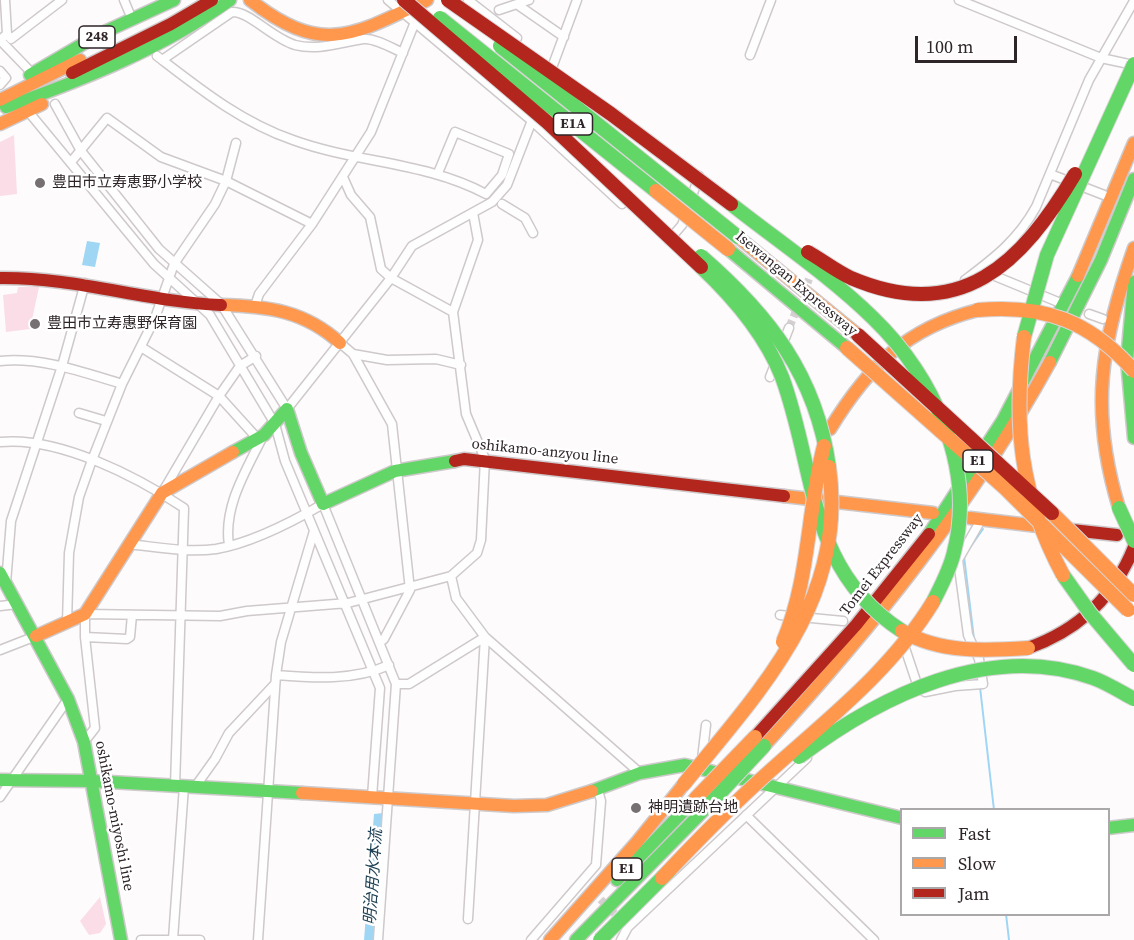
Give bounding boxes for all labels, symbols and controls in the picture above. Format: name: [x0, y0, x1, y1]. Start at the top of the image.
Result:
scale bar: [918, 24, 1020, 62]
road number: 248: [79, 26, 115, 48]
text: 100 m: [926, 34, 973, 59]
road number: E1A: [554, 113, 592, 135]
place label: 豊田市立寿恵野小学校: [52, 174, 202, 192]
marker: 豊田市立寿恵野小学校: [33, 176, 47, 190]
street label: Isewangan Expressway: [731, 228, 861, 340]
place label: 豊田市立寿惠野保育園: [47, 315, 197, 333]
marker: 豊田市立寿惠野保育園: [28, 317, 42, 331]
street label: oshikamo-anzyou line: [471, 435, 619, 469]
road number: E1: [963, 450, 993, 472]
street label: Tomei Expressway: [837, 511, 927, 619]
street label: oshikamo-miyoshi line: [91, 739, 137, 893]
place label: 神明遺跡台地: [648, 799, 738, 817]
marker: 神明遺跡台地: [629, 801, 643, 815]
legend: [900, 808, 1110, 916]
text: Fast: [958, 821, 991, 846]
water label: 明治用水本流: [361, 828, 387, 926]
text: Slow: [958, 851, 996, 876]
road number: E1: [612, 858, 642, 880]
text: Jam: [958, 881, 990, 906]

